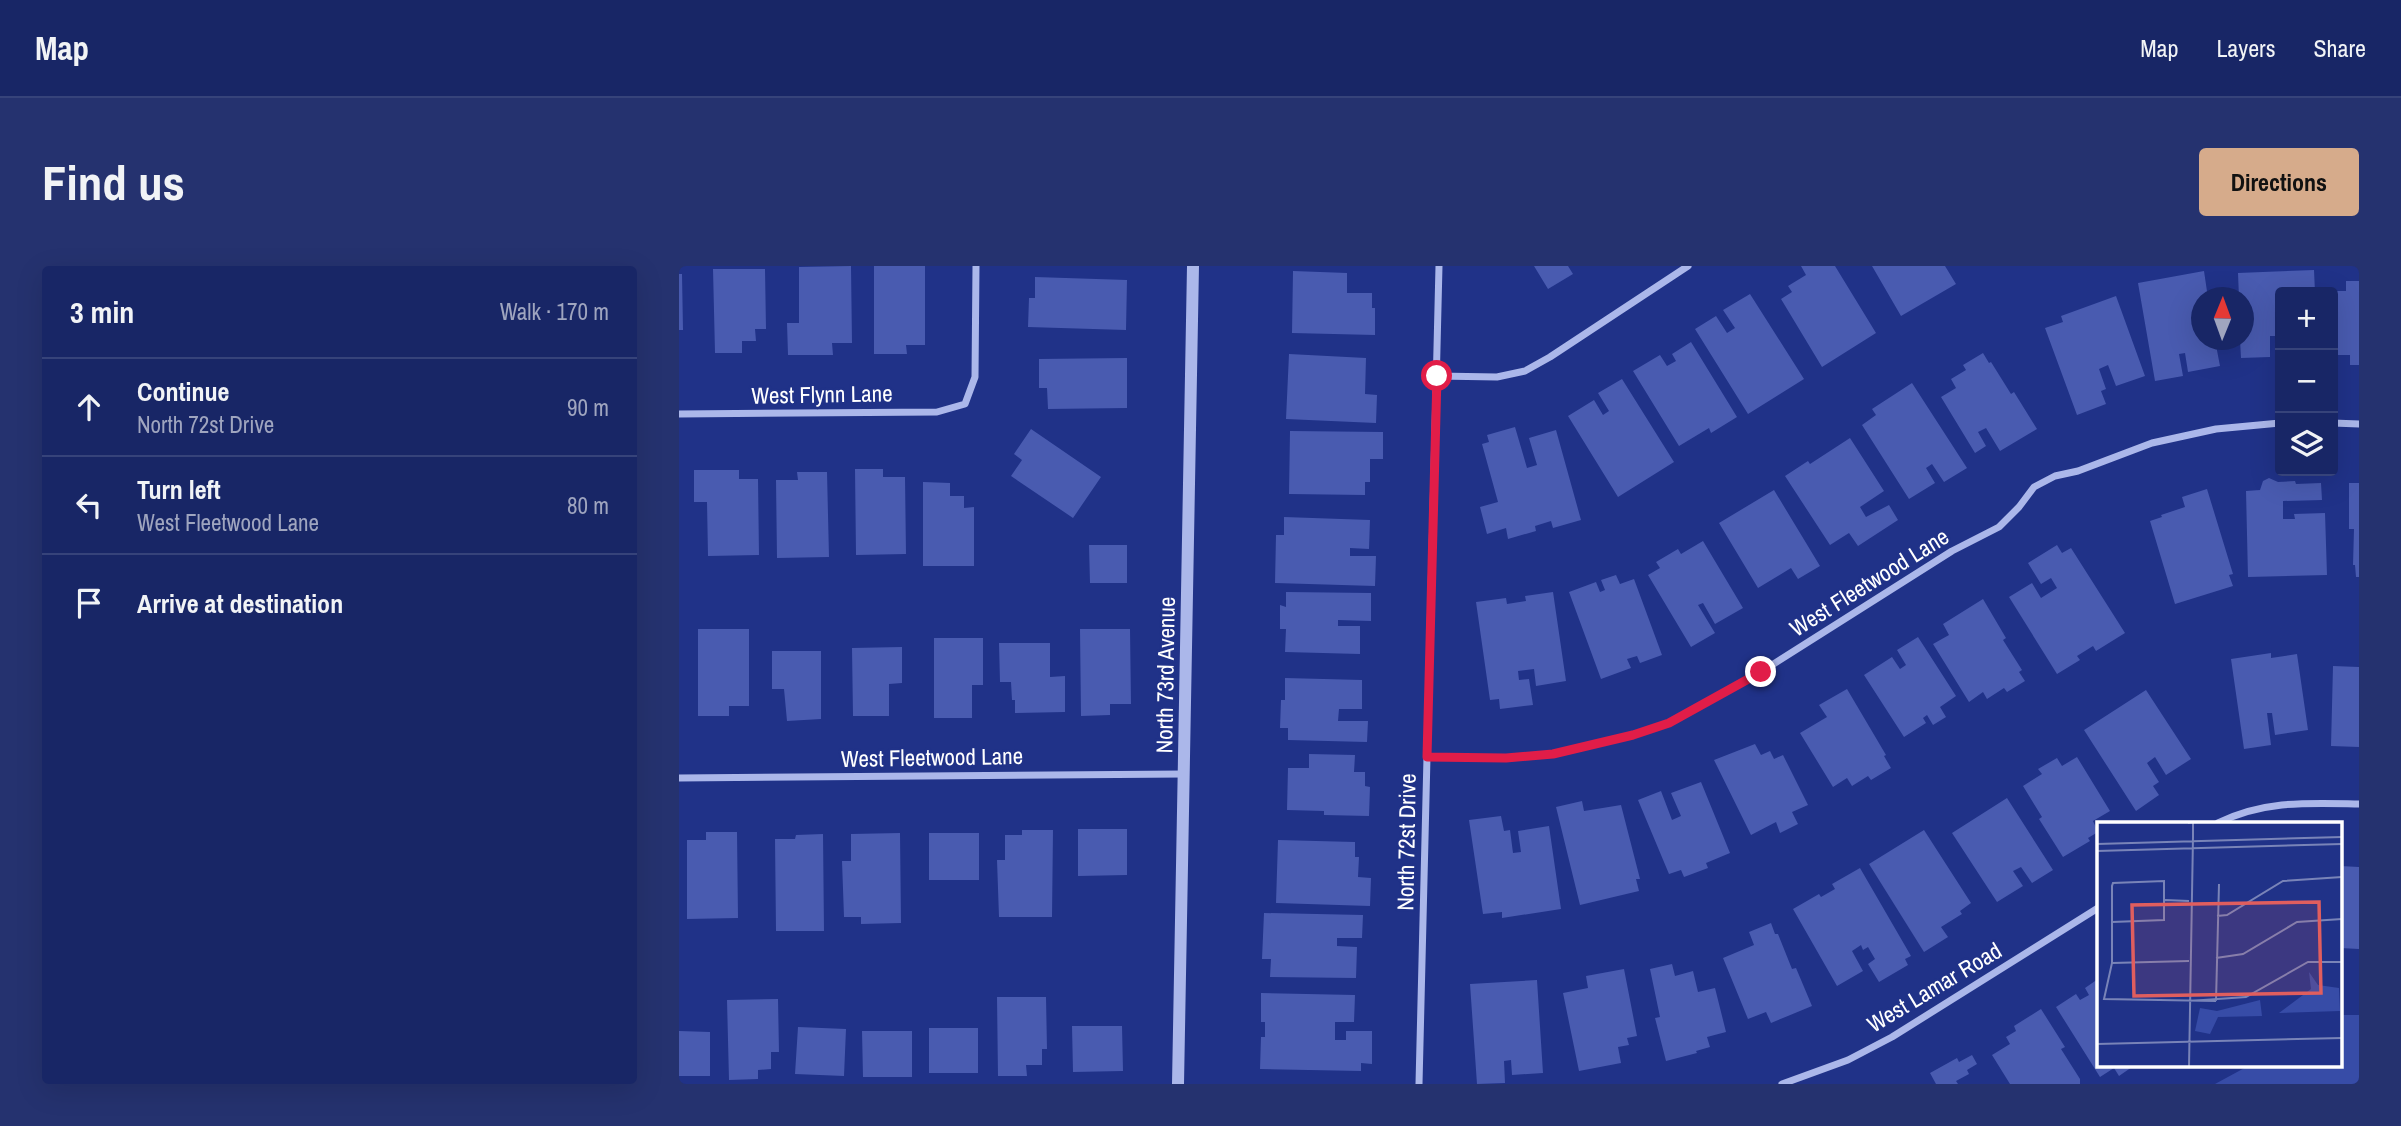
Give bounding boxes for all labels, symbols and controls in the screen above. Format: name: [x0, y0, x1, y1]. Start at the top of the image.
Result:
text: Map: [35, 26, 89, 70]
text: Map: [2140, 32, 2178, 64]
text: Layers: [2216, 32, 2275, 64]
text: Share: [2313, 32, 2366, 64]
button: Directions: [2199, 148, 2359, 216]
text: Find us: [42, 149, 185, 215]
north arrow: [2191, 287, 2254, 350]
map controls: [2275, 287, 2338, 476]
button: +: [2275, 287, 2338, 350]
text: 3 min: [70, 292, 134, 332]
text: Walk · 170 m: [500, 296, 609, 327]
button: −: [2275, 350, 2338, 413]
route start: [1421, 360, 1452, 391]
text: Continue: [137, 374, 229, 409]
street label: West Flynn Lane: [751, 377, 893, 411]
icon: ahead: [70, 388, 108, 426]
text: 90 m: [567, 392, 609, 423]
text: North 72st Drive: [137, 409, 274, 440]
button: layers: [2275, 413, 2338, 476]
text: Turn left: [137, 472, 221, 507]
icon: left: [70, 486, 108, 524]
text: 80 m: [567, 490, 609, 521]
text: West Fleetwood Lane: [137, 507, 319, 538]
street label: West Fleetwood Lane: [1784, 521, 1954, 643]
icon: arrive: [70, 584, 108, 622]
text: Arrive at destination: [137, 586, 343, 621]
street label: North 73rd Avenue: [1148, 596, 1182, 754]
route end: [1745, 656, 1776, 687]
street label: West Fleetwood Lane: [841, 740, 1023, 774]
street label: North 72st Drive: [1389, 773, 1423, 911]
inset map: [2097, 822, 2341, 1066]
street label: West Lamar Road: [1861, 935, 2007, 1039]

